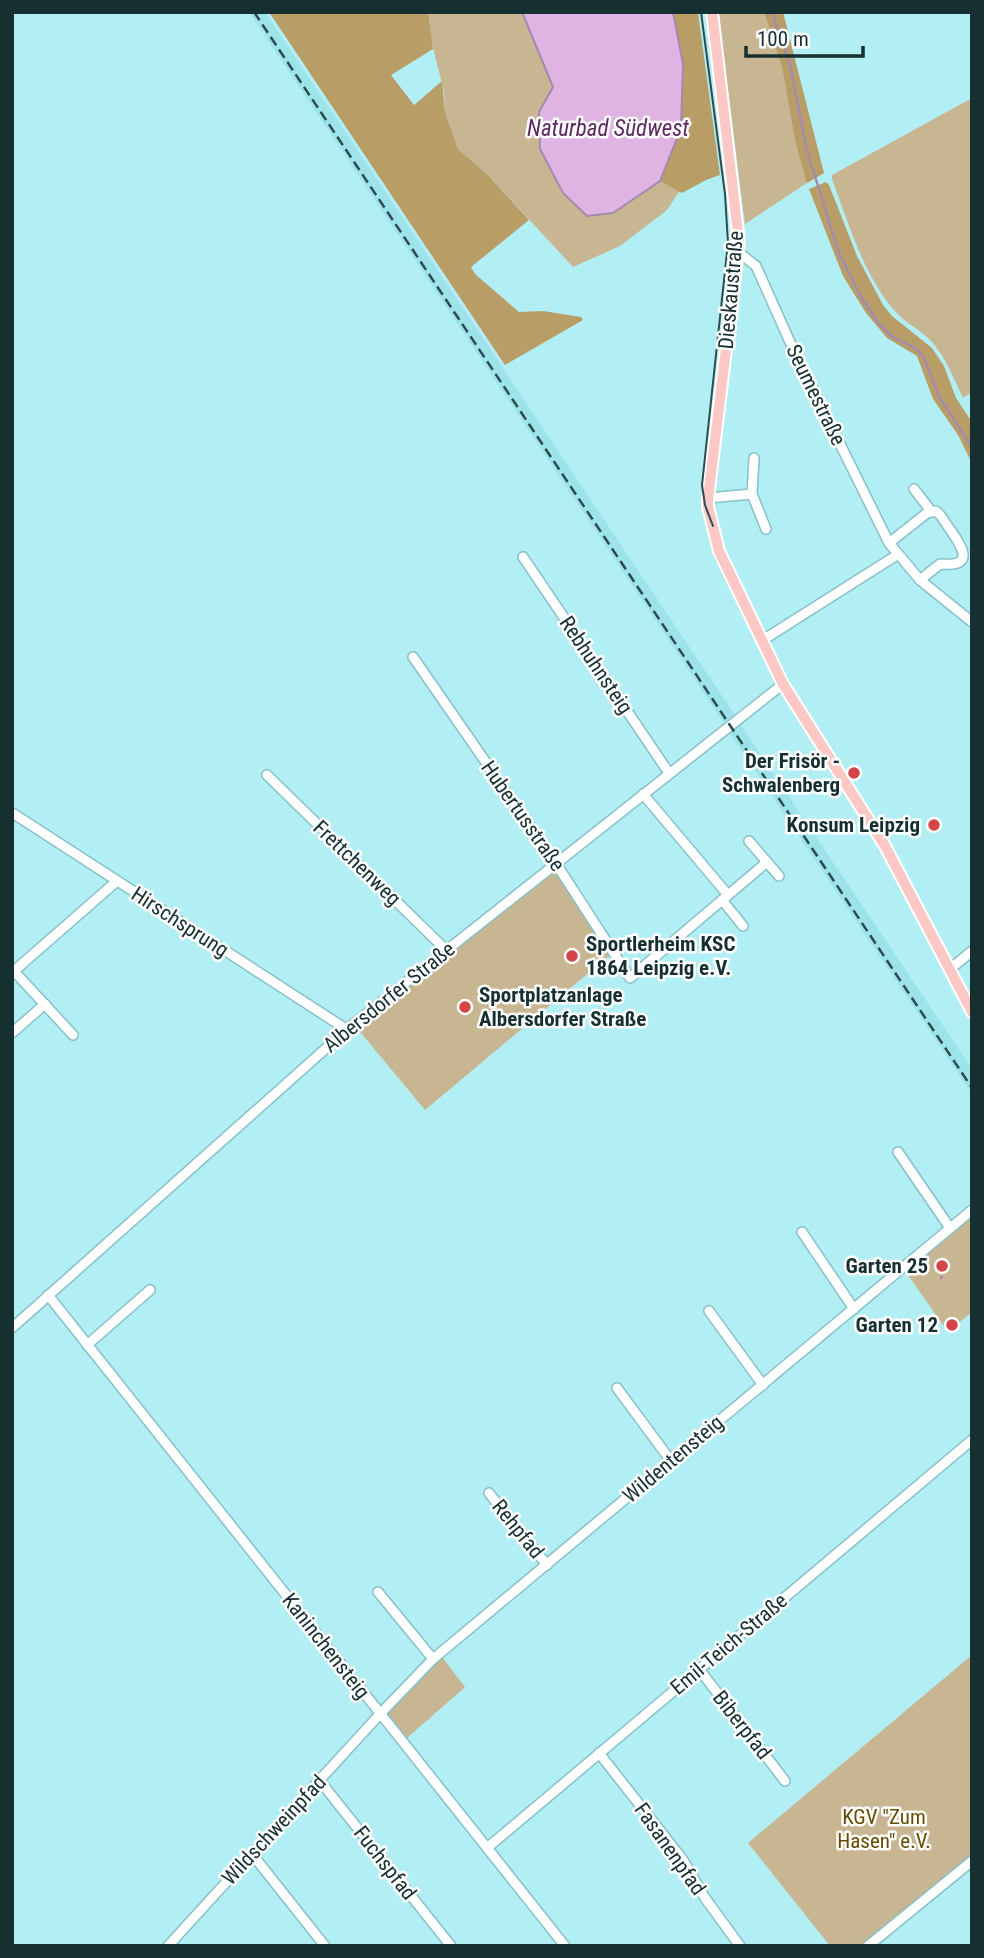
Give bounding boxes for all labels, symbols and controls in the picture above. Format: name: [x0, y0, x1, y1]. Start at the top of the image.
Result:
scale bar: [746, 14, 863, 58]
text: 100 m: [757, 27, 809, 51]
water label: Naturbad Südwest: [527, 115, 689, 142]
street label: Dieskaustraße: [714, 230, 748, 350]
street label: Seumestraße: [781, 341, 851, 449]
street label: Rebhuhnsteig: [555, 612, 637, 718]
place label: Der Frisör - Schwalenberg: [722, 749, 840, 797]
street label: Hubertusstraße: [476, 756, 570, 876]
marker: Der Frisör - Schwalenberg: [846, 765, 862, 781]
place label: Konsum Leipzig: [787, 813, 920, 837]
street label: Frettchenweg: [308, 815, 406, 911]
marker: Konsum Leipzig: [926, 817, 942, 833]
street label: Hirschsprung: [127, 882, 233, 962]
place label: Sportlerheim KSC 1864 Leipzig e.V.: [586, 932, 735, 980]
street label: Albersdorfer Straße: [318, 937, 460, 1057]
marker: Sportlerheim KSC 1864 Leipzig e.V.: [564, 948, 580, 964]
place label: Sportplatzanlage Albersdorfer Straße: [479, 983, 646, 1031]
marker: Sportplatzanlage Albersdorfer Straße: [457, 999, 473, 1015]
place label: Garten 25: [845, 1254, 928, 1278]
marker: Garten 25: [934, 1258, 950, 1274]
place label: Garten 12: [855, 1313, 938, 1337]
marker: Garten 12: [944, 1317, 960, 1333]
street label: Wildentensteig: [618, 1410, 728, 1508]
street label: Rehpfad: [487, 1495, 549, 1563]
street label: Kaninchensteig: [277, 1588, 375, 1704]
street label: Emil-Teich-Straße: [666, 1588, 792, 1700]
street label: Biberpfad: [708, 1686, 776, 1764]
street label: Wildschweinpfad: [217, 1770, 331, 1890]
street label: Fasanenpfad: [629, 1798, 711, 1900]
park label: KGV "Zum Hasen" e.V.: [837, 1805, 931, 1853]
street label: Fuchspfad: [349, 1821, 421, 1905]

